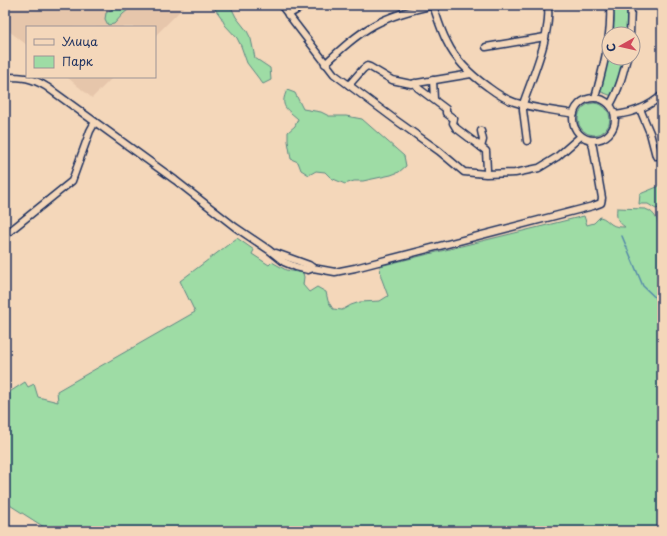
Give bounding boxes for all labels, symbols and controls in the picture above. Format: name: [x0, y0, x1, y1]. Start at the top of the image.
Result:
legend: [26, 26, 156, 78]
north arrow: [601, 26, 641, 66]
text: Улица: [62, 32, 98, 50]
text: С: [602, 42, 620, 53]
text: Парк: [62, 52, 94, 70]

